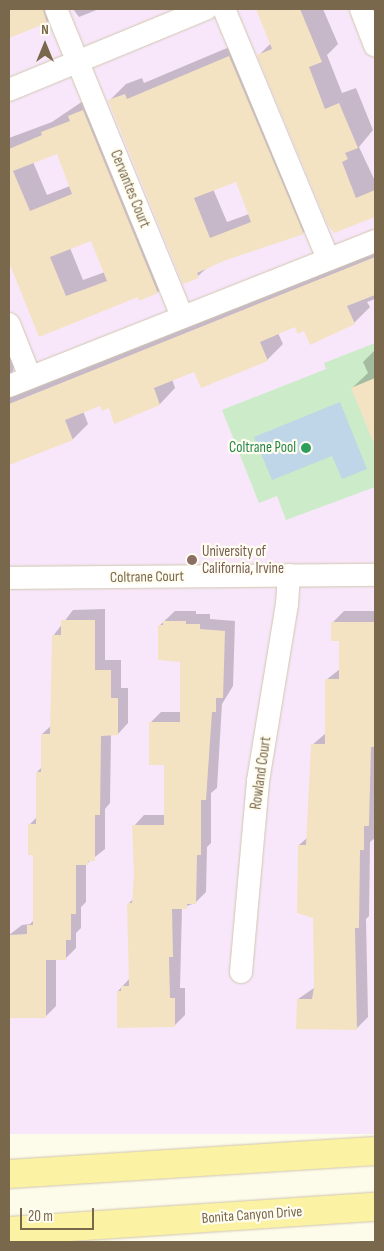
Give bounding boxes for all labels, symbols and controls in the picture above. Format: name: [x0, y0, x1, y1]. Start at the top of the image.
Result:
north arrow: [20, 20, 70, 70]
text: N: [41, 21, 49, 38]
street label: Cervantes Court: [106, 147, 154, 231]
place label: Coltrane Pool: [229, 439, 296, 457]
marker: Coltrane Pool: [300, 442, 312, 454]
place label: University of California, Irvine: [202, 542, 284, 577]
marker: University of California, Irvine: [186, 554, 198, 566]
street label: Coltrane Court: [110, 567, 184, 587]
street label: Rowland Court: [247, 735, 275, 811]
scale bar: [22, 1198, 96, 1230]
street label: Bonita Canyon Drive: [201, 1203, 303, 1227]
text: 20 m: [28, 1207, 53, 1226]

